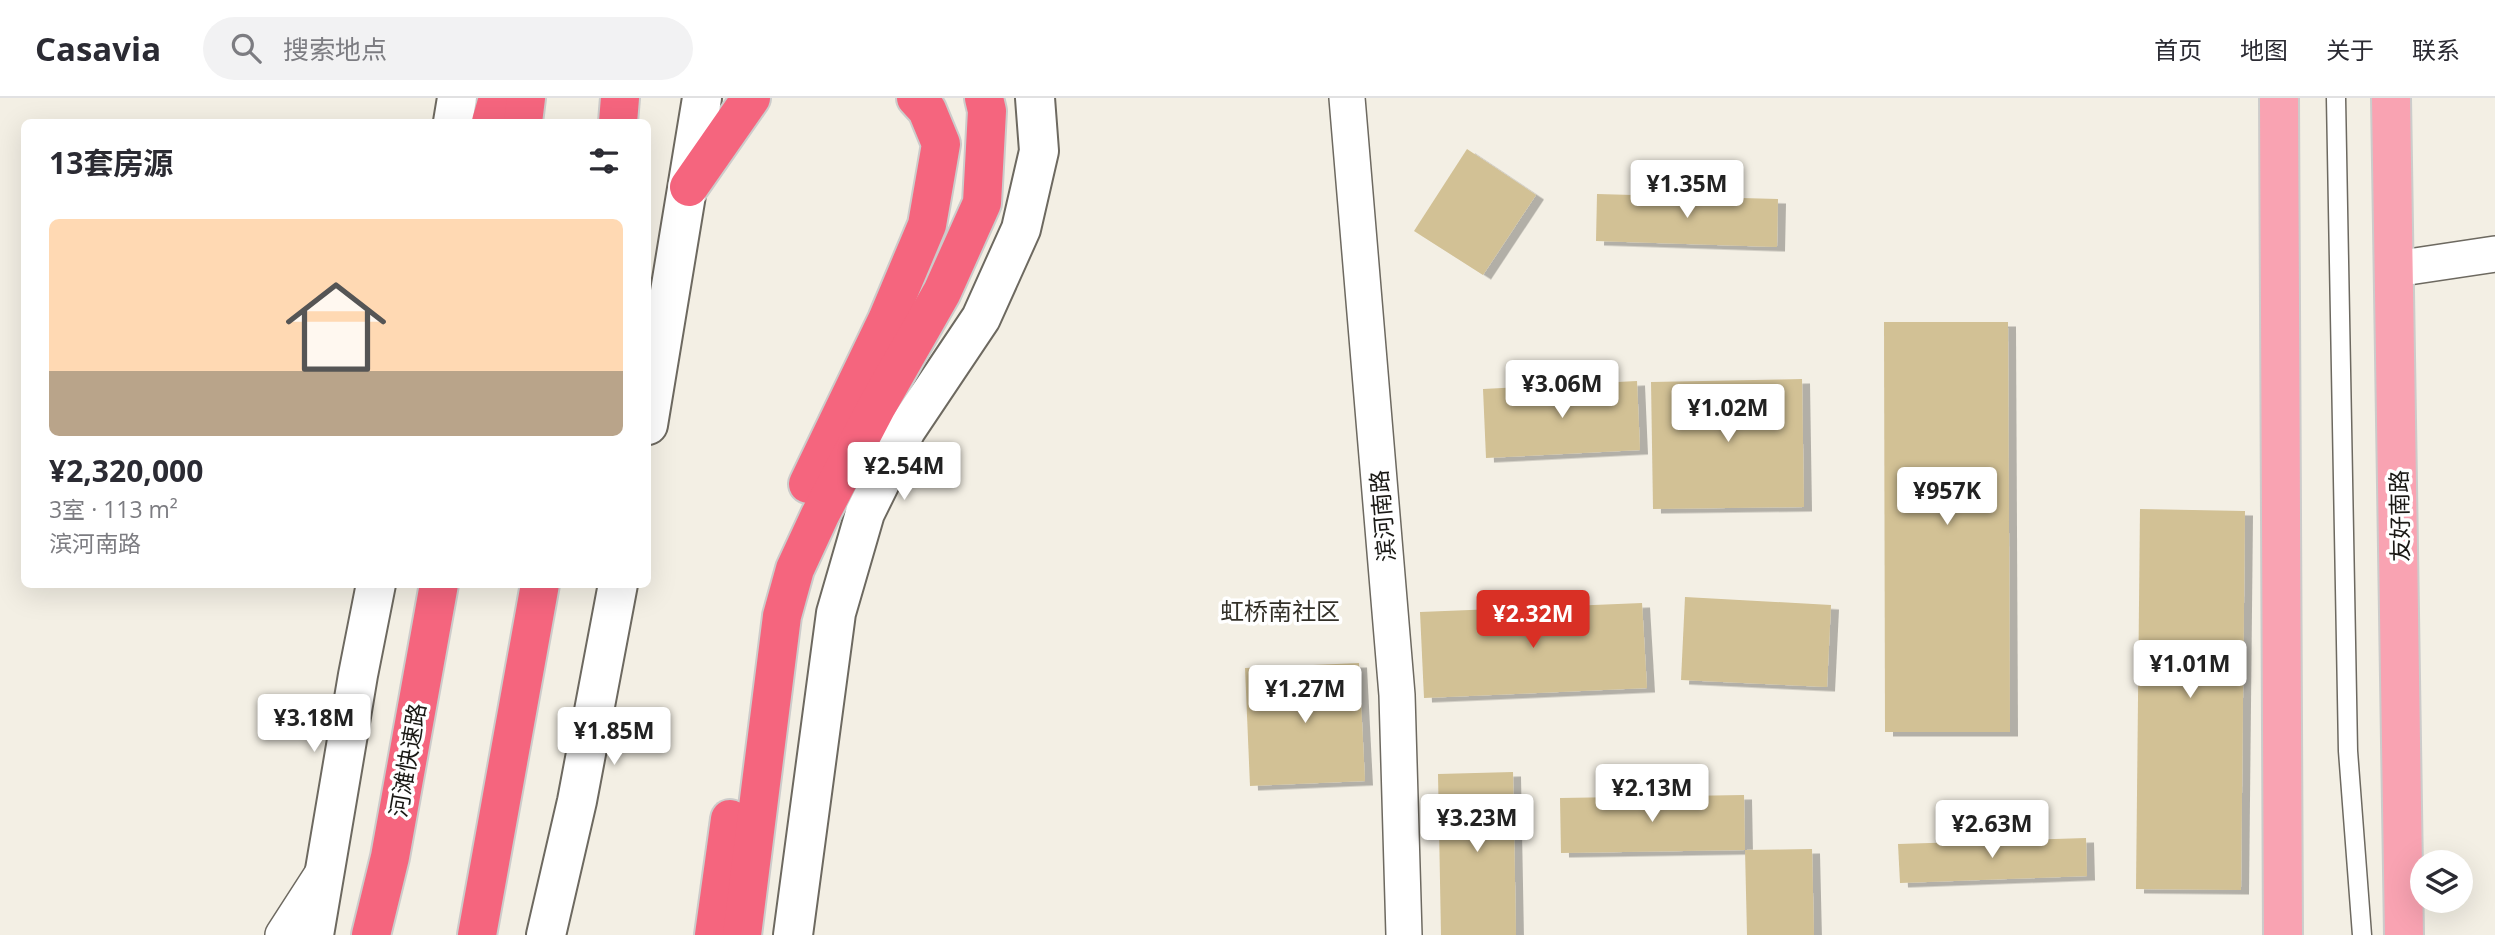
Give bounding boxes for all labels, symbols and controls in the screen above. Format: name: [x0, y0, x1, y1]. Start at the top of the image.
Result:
search box: [203, 17, 693, 80]
text: Casavia: [35, 26, 161, 71]
icon: search: [227, 29, 265, 67]
text: 搜索地点: [283, 31, 387, 67]
text: 首页: [2154, 33, 2202, 66]
text: 地图: [2240, 33, 2288, 66]
text: 关于: [2326, 33, 2374, 66]
text: 联系: [2412, 33, 2460, 66]
text: 13套房源: [49, 142, 173, 183]
icon: filters: [585, 142, 623, 180]
pin: ¥1.35M: [1630, 160, 1744, 220]
text: ¥1.35M: [1647, 167, 1727, 199]
icon: home: [273, 264, 399, 390]
pin: ¥3.06M: [1505, 360, 1619, 420]
text: ¥3.06M: [1522, 367, 1602, 399]
pin: ¥1.02M: [1671, 384, 1785, 444]
text: ¥1.02M: [1688, 391, 1768, 423]
pin: ¥2.54M: [847, 442, 961, 502]
text: ¥2.54M: [864, 449, 944, 481]
text: ¥2,320,000: [49, 450, 203, 491]
pin: ¥957K: [1898, 468, 1996, 527]
street label: 滨河南路: [1362, 469, 1402, 563]
street label: 友好南路: [2382, 470, 2416, 562]
text: ¥957K: [1913, 474, 1981, 506]
text: 3室 · 113 m²: [49, 493, 178, 525]
text: 滨河南路: [49, 527, 141, 559]
pin: ¥2.32M: [1476, 590, 1590, 650]
district label: 虹桥南社区: [1220, 594, 1340, 627]
text: ¥2.32M: [1493, 597, 1573, 629]
pin: ¥1.01M: [2133, 640, 2247, 700]
text: ¥1.01M: [2150, 647, 2230, 679]
pin: ¥1.27M: [1248, 666, 1362, 725]
text: ¥1.27M: [1265, 672, 1345, 704]
pin: ¥3.18M: [257, 694, 371, 754]
text: ¥3.18M: [274, 701, 354, 733]
street label: 河滩快速路: [381, 701, 433, 819]
pin: ¥1.85M: [557, 708, 671, 767]
text: ¥1.85M: [574, 714, 654, 746]
pin: ¥2.13M: [1595, 764, 1709, 824]
text: ¥2.13M: [1612, 771, 1692, 803]
pin: ¥3.23M: [1420, 794, 1534, 854]
pin: ¥2.63M: [1935, 800, 2049, 860]
text: ¥3.23M: [1437, 801, 1517, 833]
text: ¥2.63M: [1952, 807, 2032, 839]
map controls: [2410, 850, 2473, 913]
button: layers: [2410, 850, 2473, 913]

